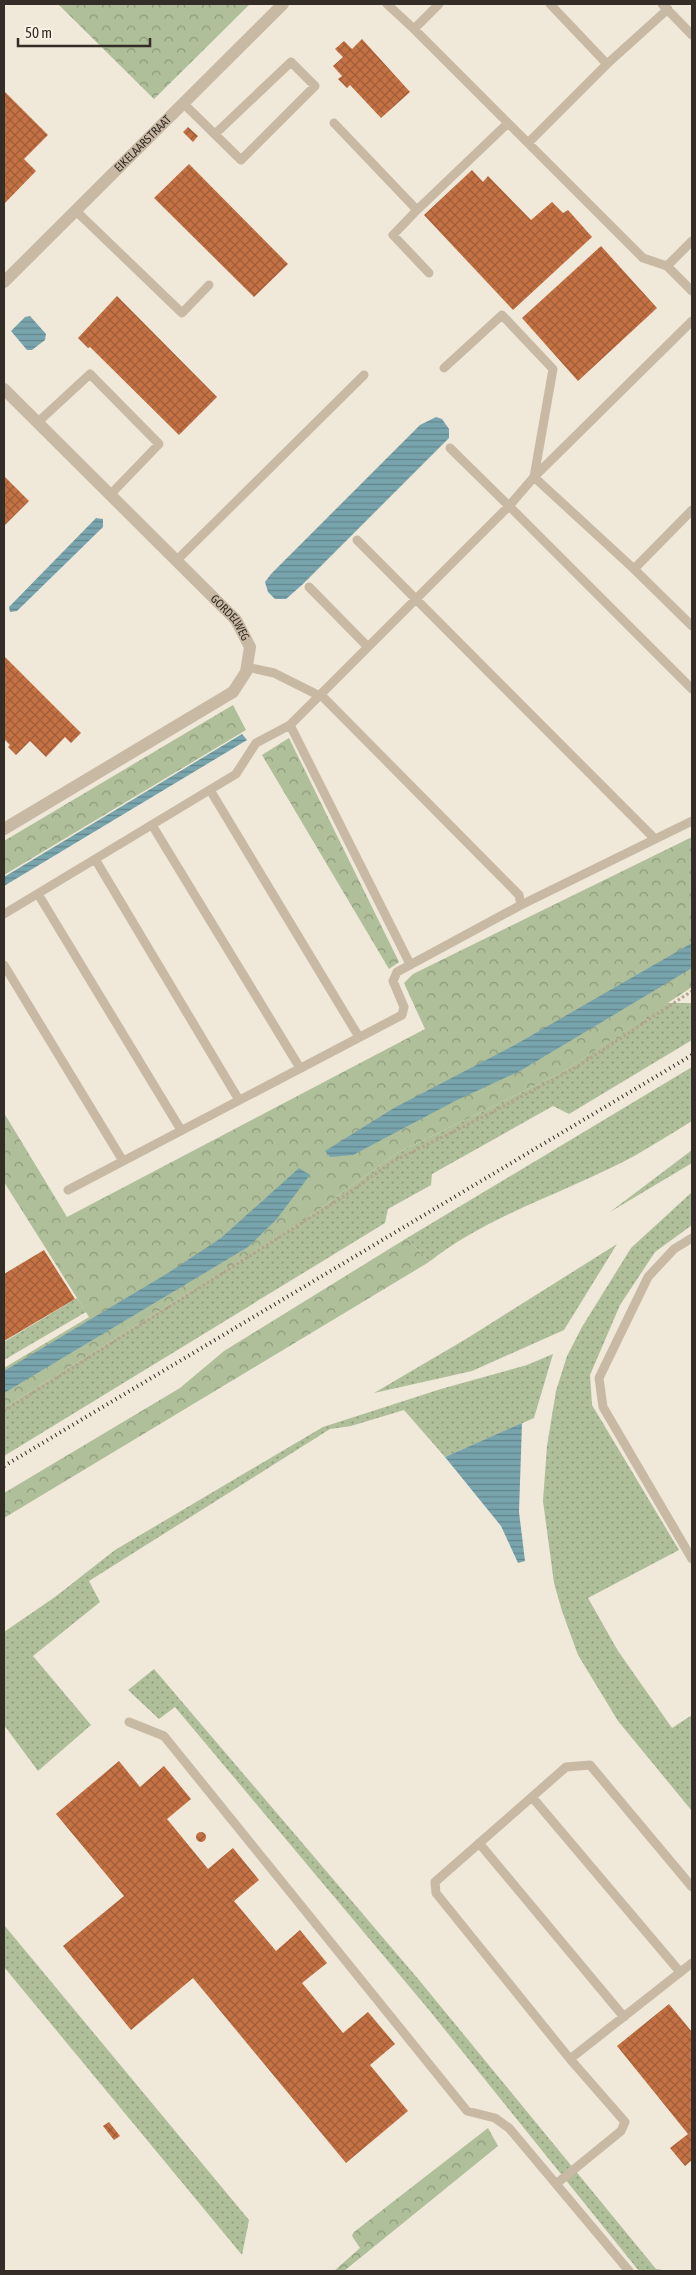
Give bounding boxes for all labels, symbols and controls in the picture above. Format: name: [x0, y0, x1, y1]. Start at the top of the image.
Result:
scale bar: [18, 15, 150, 47]
text: 50 m: [25, 24, 52, 41]
street label: EIKELAARSTRAAT: [111, 112, 175, 175]
street label: GORDELWEG: [208, 592, 252, 643]

